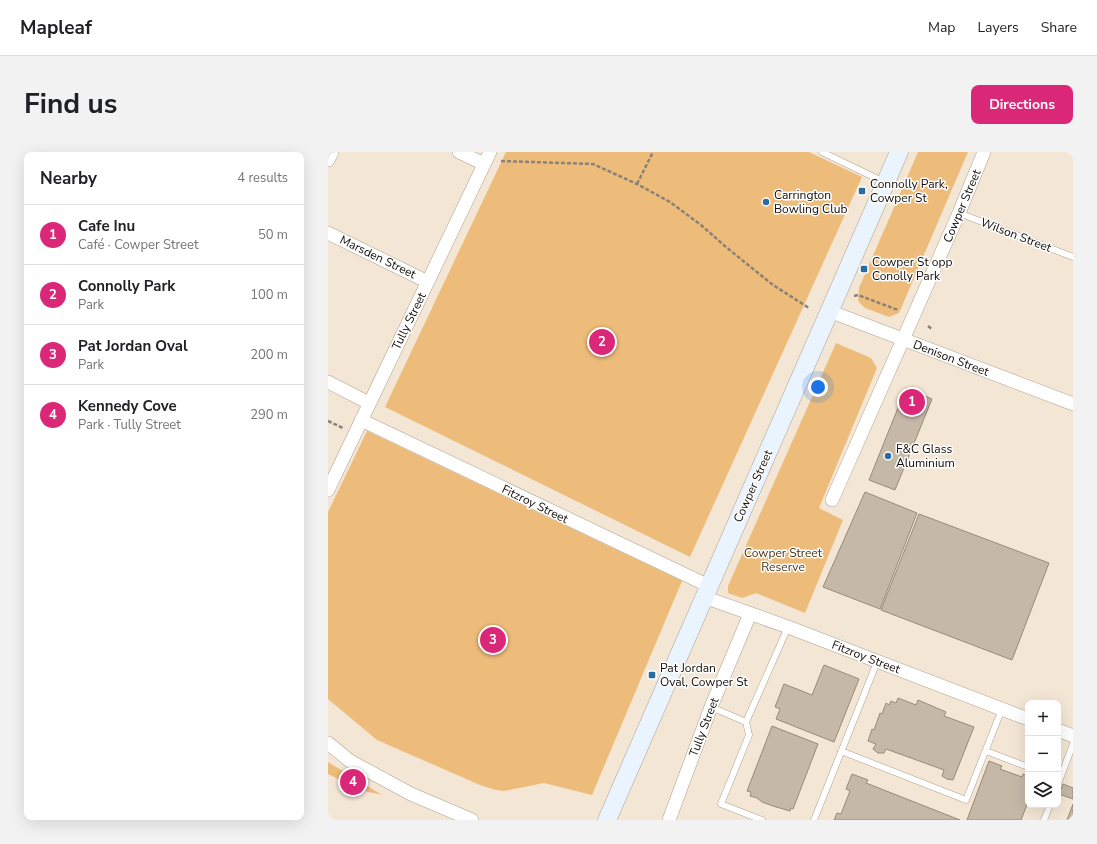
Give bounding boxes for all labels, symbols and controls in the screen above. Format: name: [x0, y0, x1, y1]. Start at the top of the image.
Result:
text: Mapleaf: [20, 15, 92, 41]
text: Map: [928, 18, 955, 37]
text: Layers: [977, 18, 1019, 37]
text: Share: [1041, 18, 1077, 37]
text: Find us: [24, 85, 118, 123]
button: Directions: [971, 85, 1073, 124]
street label: Cowper Street: [939, 166, 985, 245]
text: Nearby: [40, 167, 97, 190]
text: 4 results: [237, 169, 288, 187]
place label: Connolly Park, Cowper St: [870, 176, 948, 206]
marker: Connolly Park, Cowper St: [857, 186, 867, 196]
place label: Carrington Bowling Club: [774, 187, 847, 217]
marker: Carrington Bowling Club: [761, 197, 771, 207]
street label: Wilson Street: [978, 214, 1054, 256]
text: Cafe Inu: [78, 216, 135, 236]
text: 1: [49, 226, 57, 244]
text: 50 m: [258, 226, 288, 244]
street label: Marsden Street: [337, 232, 419, 283]
text: Café · Cowper Street: [78, 236, 198, 254]
place label: Cowper St opp Conolly Park: [872, 254, 952, 284]
marker: Cowper St opp Conolly Park: [859, 264, 869, 274]
text: Connolly Park: [78, 276, 175, 296]
text: 2: [49, 286, 57, 304]
text: 100 m: [250, 286, 288, 304]
street label: Tully Street: [388, 289, 430, 352]
text: Park: [78, 296, 104, 314]
pin: 2: [589, 327, 615, 357]
text: Pat Jordan Oval: [78, 336, 188, 356]
street label: Denison Street: [911, 336, 992, 380]
text: 3: [49, 346, 57, 364]
text: 200 m: [250, 346, 288, 364]
text: Park: [78, 356, 104, 374]
your location: [808, 377, 828, 397]
pin: 1: [899, 387, 925, 417]
text: Kennedy Cove: [78, 396, 177, 416]
text: 4: [49, 406, 57, 424]
text: 290 m: [250, 406, 288, 424]
text: Park · Tully Street: [78, 416, 181, 434]
place label: F&C Glass Aluminium: [896, 441, 955, 471]
street label: Cowper Street: [730, 446, 776, 525]
marker: F&C Glass Aluminium: [883, 451, 893, 461]
street label: Fitzroy Street: [499, 481, 572, 527]
park label: Cowper Street Reserve: [744, 545, 823, 575]
pin: 3: [480, 625, 506, 655]
street label: Fitzroy Street: [830, 637, 903, 678]
place label: Pat Jordan Oval, Cowper St: [660, 660, 749, 690]
marker: Pat Jordan Oval, Cowper St: [647, 670, 657, 680]
street label: Tully Street: [685, 694, 723, 759]
map controls: [1025, 700, 1061, 808]
button: +: [1025, 700, 1061, 736]
button: −: [1025, 736, 1061, 772]
pin: 4: [340, 767, 366, 797]
button: layers: [1025, 772, 1061, 808]

